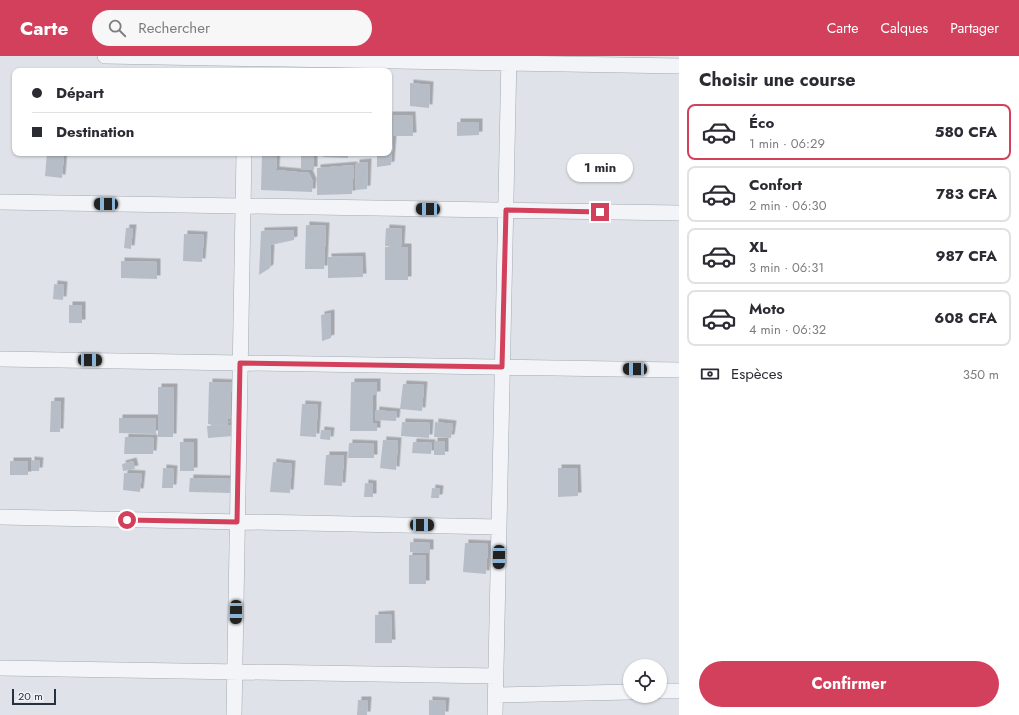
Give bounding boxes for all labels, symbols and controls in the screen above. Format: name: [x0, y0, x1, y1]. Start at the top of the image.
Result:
search box: [92, 10, 372, 46]
text: Carte: [20, 15, 68, 42]
icon: search: [106, 17, 128, 39]
text: Rechercher: [138, 17, 210, 39]
text: Carte: [827, 18, 858, 38]
text: Calques: [880, 18, 928, 38]
text: Partager: [950, 18, 999, 38]
text: Choisir une course: [699, 67, 856, 93]
text: Départ: [56, 82, 104, 104]
text: Éco: [749, 112, 774, 134]
icon: car: [701, 114, 737, 150]
text: Destination: [56, 121, 134, 143]
text: 580 CFA: [935, 121, 997, 143]
text: 1 min · 06:29: [749, 134, 825, 153]
callout: 1 min: [567, 154, 633, 182]
text: 1 min: [584, 158, 616, 177]
text: Confort: [749, 174, 802, 196]
icon: car: [701, 176, 737, 212]
text: 783 CFA: [936, 183, 997, 205]
text: 2 min · 06:30: [749, 196, 826, 215]
car: [94, 198, 118, 210]
car: [416, 203, 440, 215]
route end: [591, 203, 609, 221]
text: XL: [749, 236, 767, 258]
icon: car: [701, 238, 737, 274]
text: 987 CFA: [935, 245, 997, 267]
text: 3 min · 06:31: [749, 258, 824, 277]
text: Moto: [749, 298, 785, 320]
icon: car: [701, 300, 737, 336]
text: 608 CFA: [934, 307, 997, 329]
text: 4 min · 06:32: [749, 320, 826, 339]
car: [78, 354, 102, 366]
car: [623, 363, 647, 375]
icon: cash: [699, 363, 721, 385]
text: Espèces: [731, 363, 783, 385]
text: 350 m: [963, 365, 999, 384]
route start: [118, 511, 136, 529]
car: [410, 519, 434, 531]
car: [493, 545, 505, 569]
car: [230, 600, 242, 624]
map controls: [623, 659, 667, 703]
button: locate: [623, 659, 667, 703]
button: Confirmer: [699, 661, 999, 707]
scale bar: [12, 687, 56, 706]
text: 20 m: [18, 688, 43, 704]

